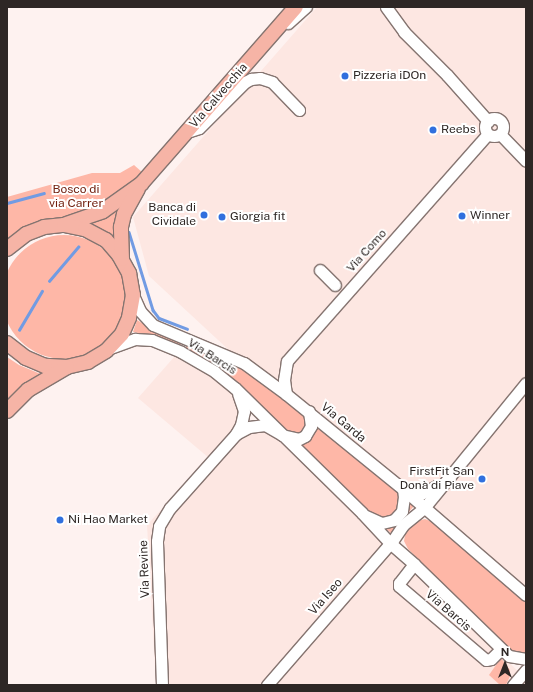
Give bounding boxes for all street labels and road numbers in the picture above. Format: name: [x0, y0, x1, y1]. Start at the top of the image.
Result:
street label: Via Calvecchia: [187, 61, 251, 131]
street label: Via Como: [344, 227, 390, 275]
street label: Via Barcis: [185, 336, 239, 378]
street label: Via Garda: [318, 400, 368, 446]
street label: Via Revine: [137, 540, 153, 598]
street label: Via Iseo: [306, 576, 346, 618]
street label: Via Barcis: [422, 587, 474, 635]

